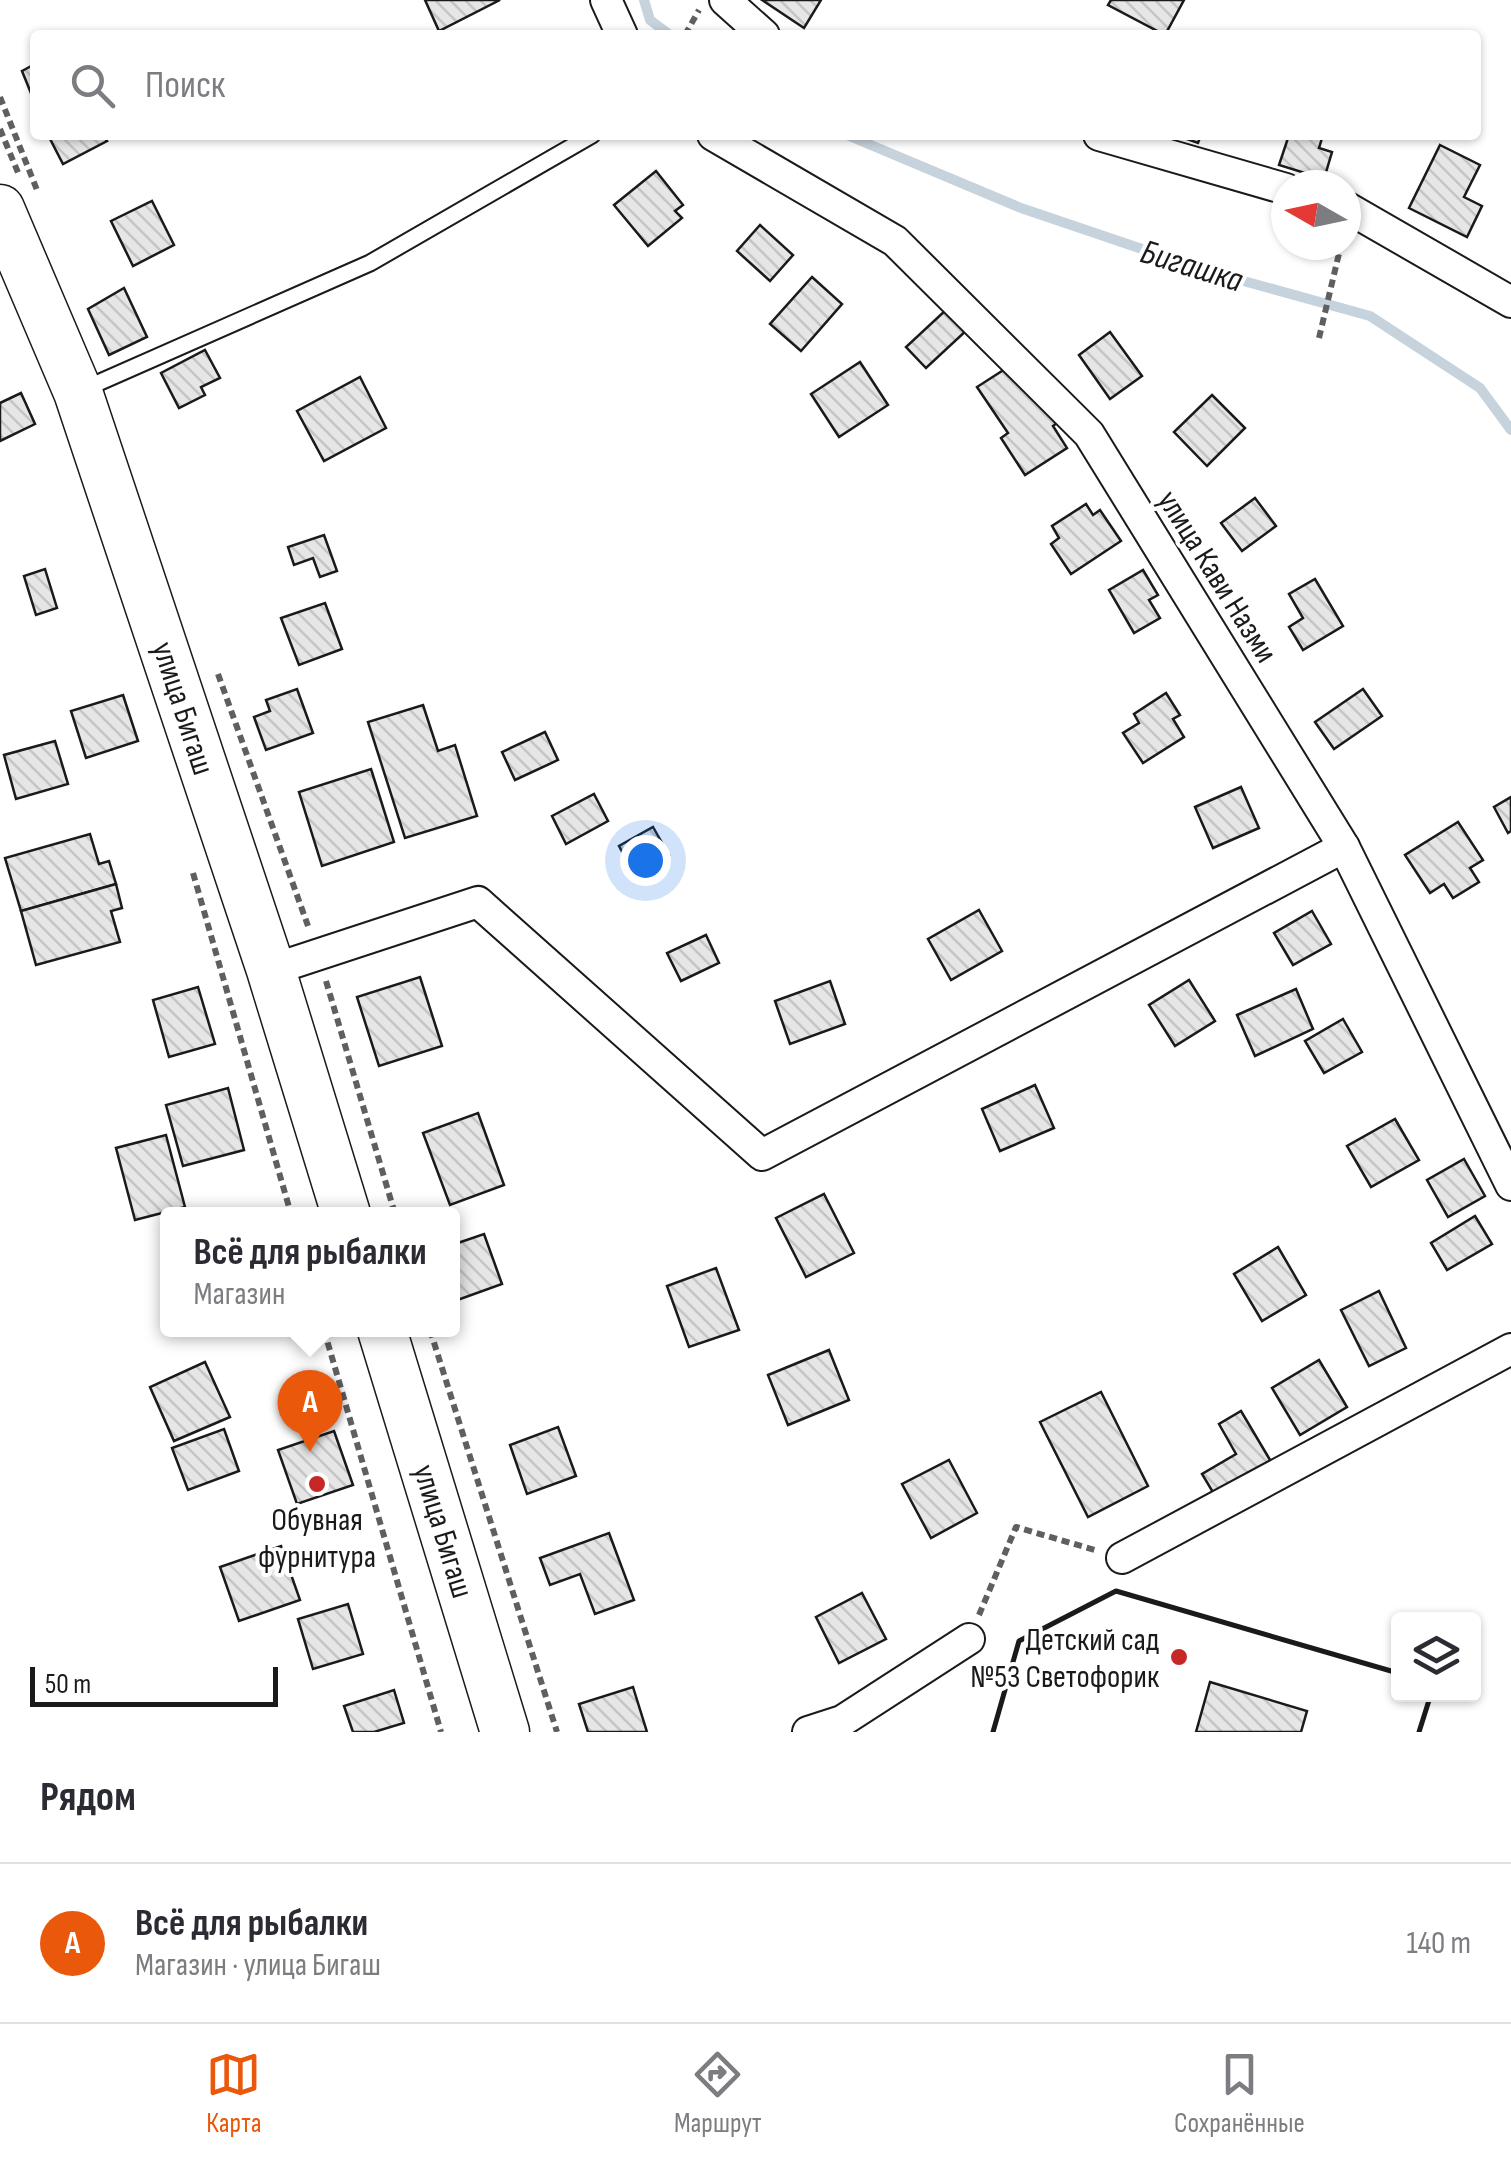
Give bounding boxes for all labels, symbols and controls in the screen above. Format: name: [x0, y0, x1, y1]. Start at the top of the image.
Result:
search box: [30, 30, 1481, 140]
icon: search: [65, 58, 120, 113]
text: Поиск: [145, 63, 225, 108]
north arrow: [1271, 170, 1361, 260]
water label: Бигашка: [1135, 231, 1248, 302]
street label: улица Кави Назми: [1148, 484, 1285, 670]
street label: улица Бигаш: [143, 637, 222, 780]
your location: [620, 835, 671, 886]
popup: [160, 1207, 460, 1337]
text: Всё для рыбалки: [193, 1230, 427, 1275]
text: Магазин: [193, 1275, 285, 1314]
pin: A: [278, 1370, 342, 1452]
street label: улица Бигаш: [404, 1460, 481, 1603]
marker: Обувная фурнитура: [306, 1473, 328, 1495]
place label: Обувная фурнитура: [258, 1501, 376, 1577]
map controls: [1391, 1612, 1481, 1702]
button: layers: [1391, 1612, 1481, 1702]
place label: Детский сад №53 Светофорик: [970, 1621, 1160, 1697]
marker: Детский сад №53 Светофорик: [1168, 1646, 1190, 1668]
scale bar: [30, 1662, 278, 1706]
text: 50 m: [45, 1668, 91, 1701]
text: Рядом: [40, 1772, 136, 1823]
text: Всё для рыбалки: [135, 1901, 368, 1946]
text: A: [65, 1924, 80, 1963]
text: 140 m: [1407, 1924, 1471, 1963]
text: Магазин · улица Бигаш: [135, 1946, 381, 1985]
tab: Карта: [206, 2047, 261, 2140]
tab: Маршрут: [674, 2047, 762, 2140]
tab: Сохранённые: [1174, 2047, 1305, 2140]

